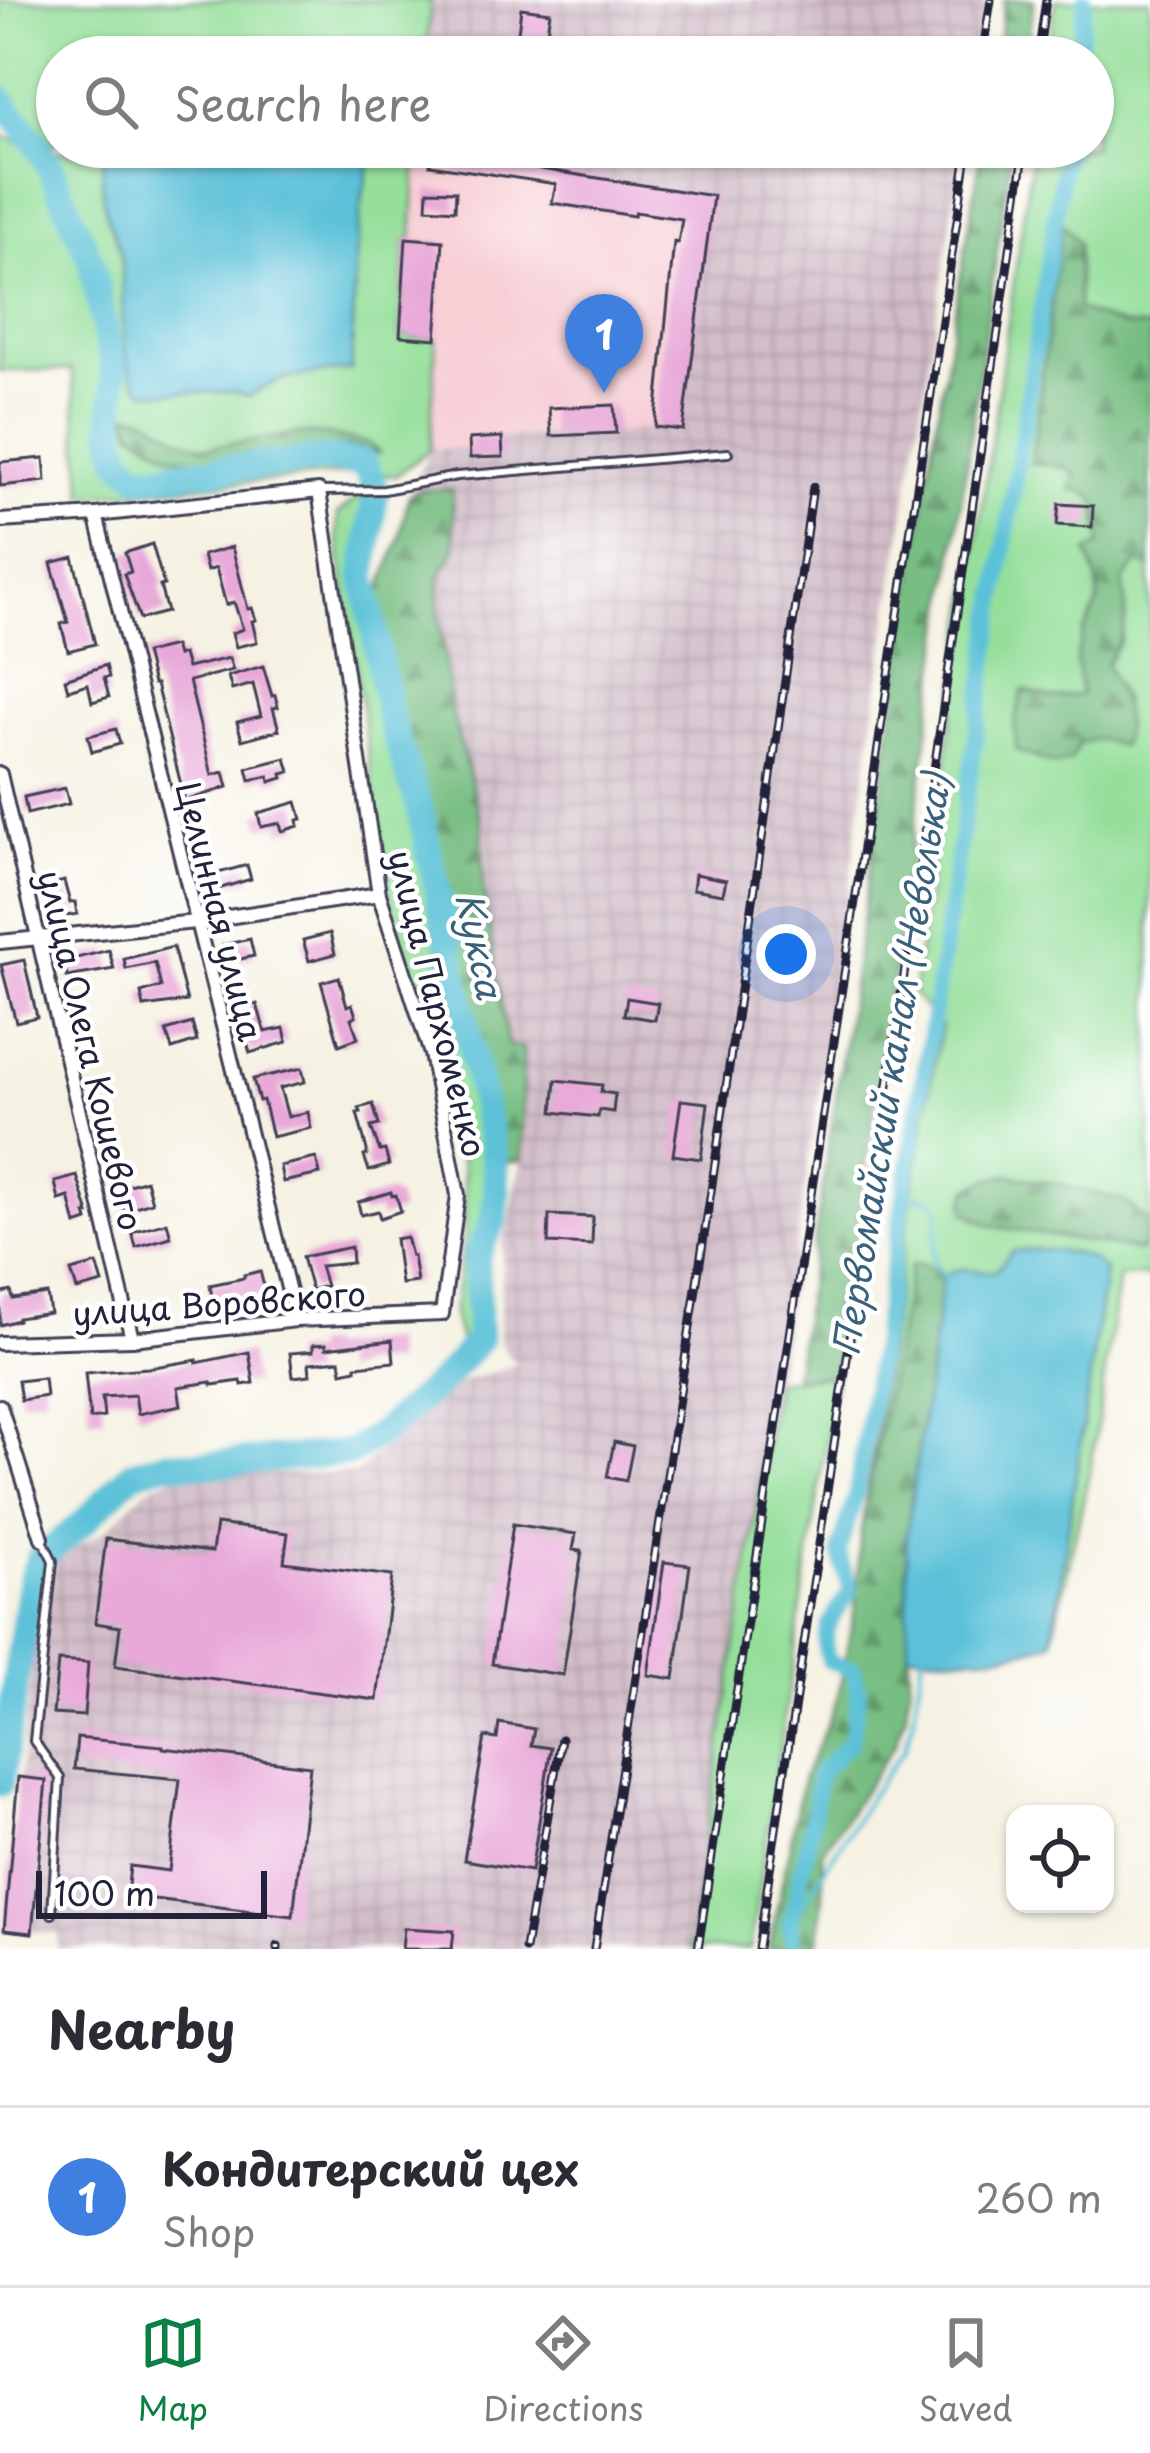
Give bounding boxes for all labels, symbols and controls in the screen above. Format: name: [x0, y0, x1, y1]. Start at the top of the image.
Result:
search box: [36, 36, 1114, 168]
text: Search here: [174, 68, 431, 136]
icon: search: [78, 69, 144, 135]
pin: 1: [565, 294, 643, 393]
water label: Первомайский канал (Неволька): [817, 767, 963, 1359]
street label: Целинная улица: [165, 776, 277, 1046]
street label: улица Пархоменко: [377, 844, 501, 1162]
street label: улица Олега Кошевого: [26, 865, 158, 1235]
water label: Кукса: [443, 887, 519, 1005]
your location: [756, 924, 816, 984]
street label: улица Воровского: [71, 1267, 367, 1337]
map controls: [1006, 1805, 1114, 1913]
button: locate: [1006, 1805, 1114, 1913]
scale bar: [36, 1865, 267, 1918]
text: 100 m: [54, 1867, 155, 1917]
text: Nearby: [48, 1989, 235, 2066]
text: Кондитерский цех: [162, 2133, 579, 2201]
text: 1: [78, 2167, 96, 2226]
text: 260 m: [975, 2167, 1102, 2226]
text: Shop: [162, 2201, 255, 2260]
tab: Map: [138, 2310, 208, 2432]
tab: Directions: [483, 2310, 644, 2432]
tab: Saved: [919, 2310, 1012, 2432]

